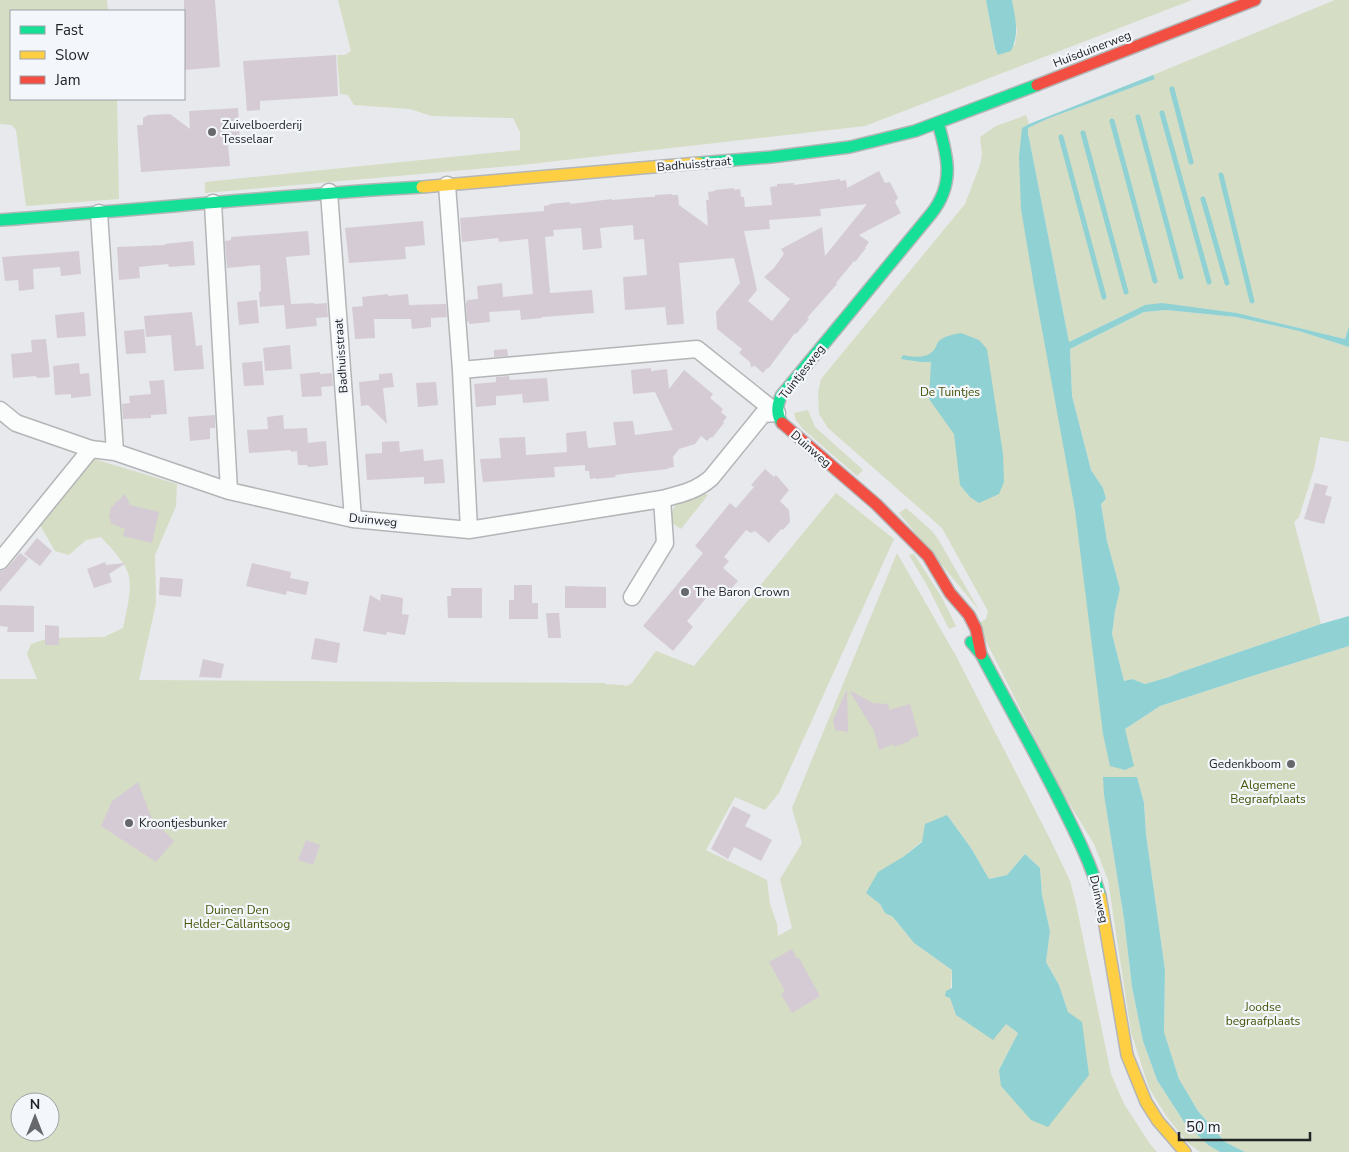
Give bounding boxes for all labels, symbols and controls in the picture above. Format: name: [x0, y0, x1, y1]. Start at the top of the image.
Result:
legend: [10, 10, 185, 100]
text: Fast: [55, 20, 84, 40]
street label: Huisduinerweg: [1051, 27, 1133, 71]
text: Slow: [55, 45, 90, 65]
text: Jam: [54, 70, 81, 90]
place label: Zuivelboerderij Tesselaar: [222, 117, 302, 147]
marker: Zuivelboerderij Tesselaar: [206, 126, 218, 138]
street label: Badhuisstraat: [656, 153, 733, 175]
street label: Badhuisstraat: [330, 317, 352, 394]
street label: Tuintjesweg: [776, 341, 828, 403]
park label: De Tuintjes: [920, 384, 980, 400]
street label: Duinweg: [787, 427, 835, 471]
street label: Duinweg: [348, 510, 398, 530]
place label: The Baron Crown: [695, 584, 790, 600]
marker: The Baron Crown: [679, 586, 691, 598]
place label: Gedenkboom: [1209, 756, 1281, 772]
marker: Gedenkboom: [1285, 758, 1297, 770]
park label: Algemene Begraafplaats: [1230, 777, 1306, 807]
place label: Kroontjesbunker: [139, 815, 228, 831]
marker: Kroontjesbunker: [123, 817, 135, 829]
street label: Duinweg: [1086, 874, 1112, 924]
park label: Duinen Den Helder-Callantsoog: [184, 902, 290, 932]
park label: Joodse begraafplaats: [1226, 999, 1301, 1029]
north arrow: [10, 1092, 60, 1142]
text: N: [30, 1095, 40, 1114]
scale bar: [1179, 1110, 1310, 1142]
text: 50 m: [1186, 1117, 1221, 1137]

